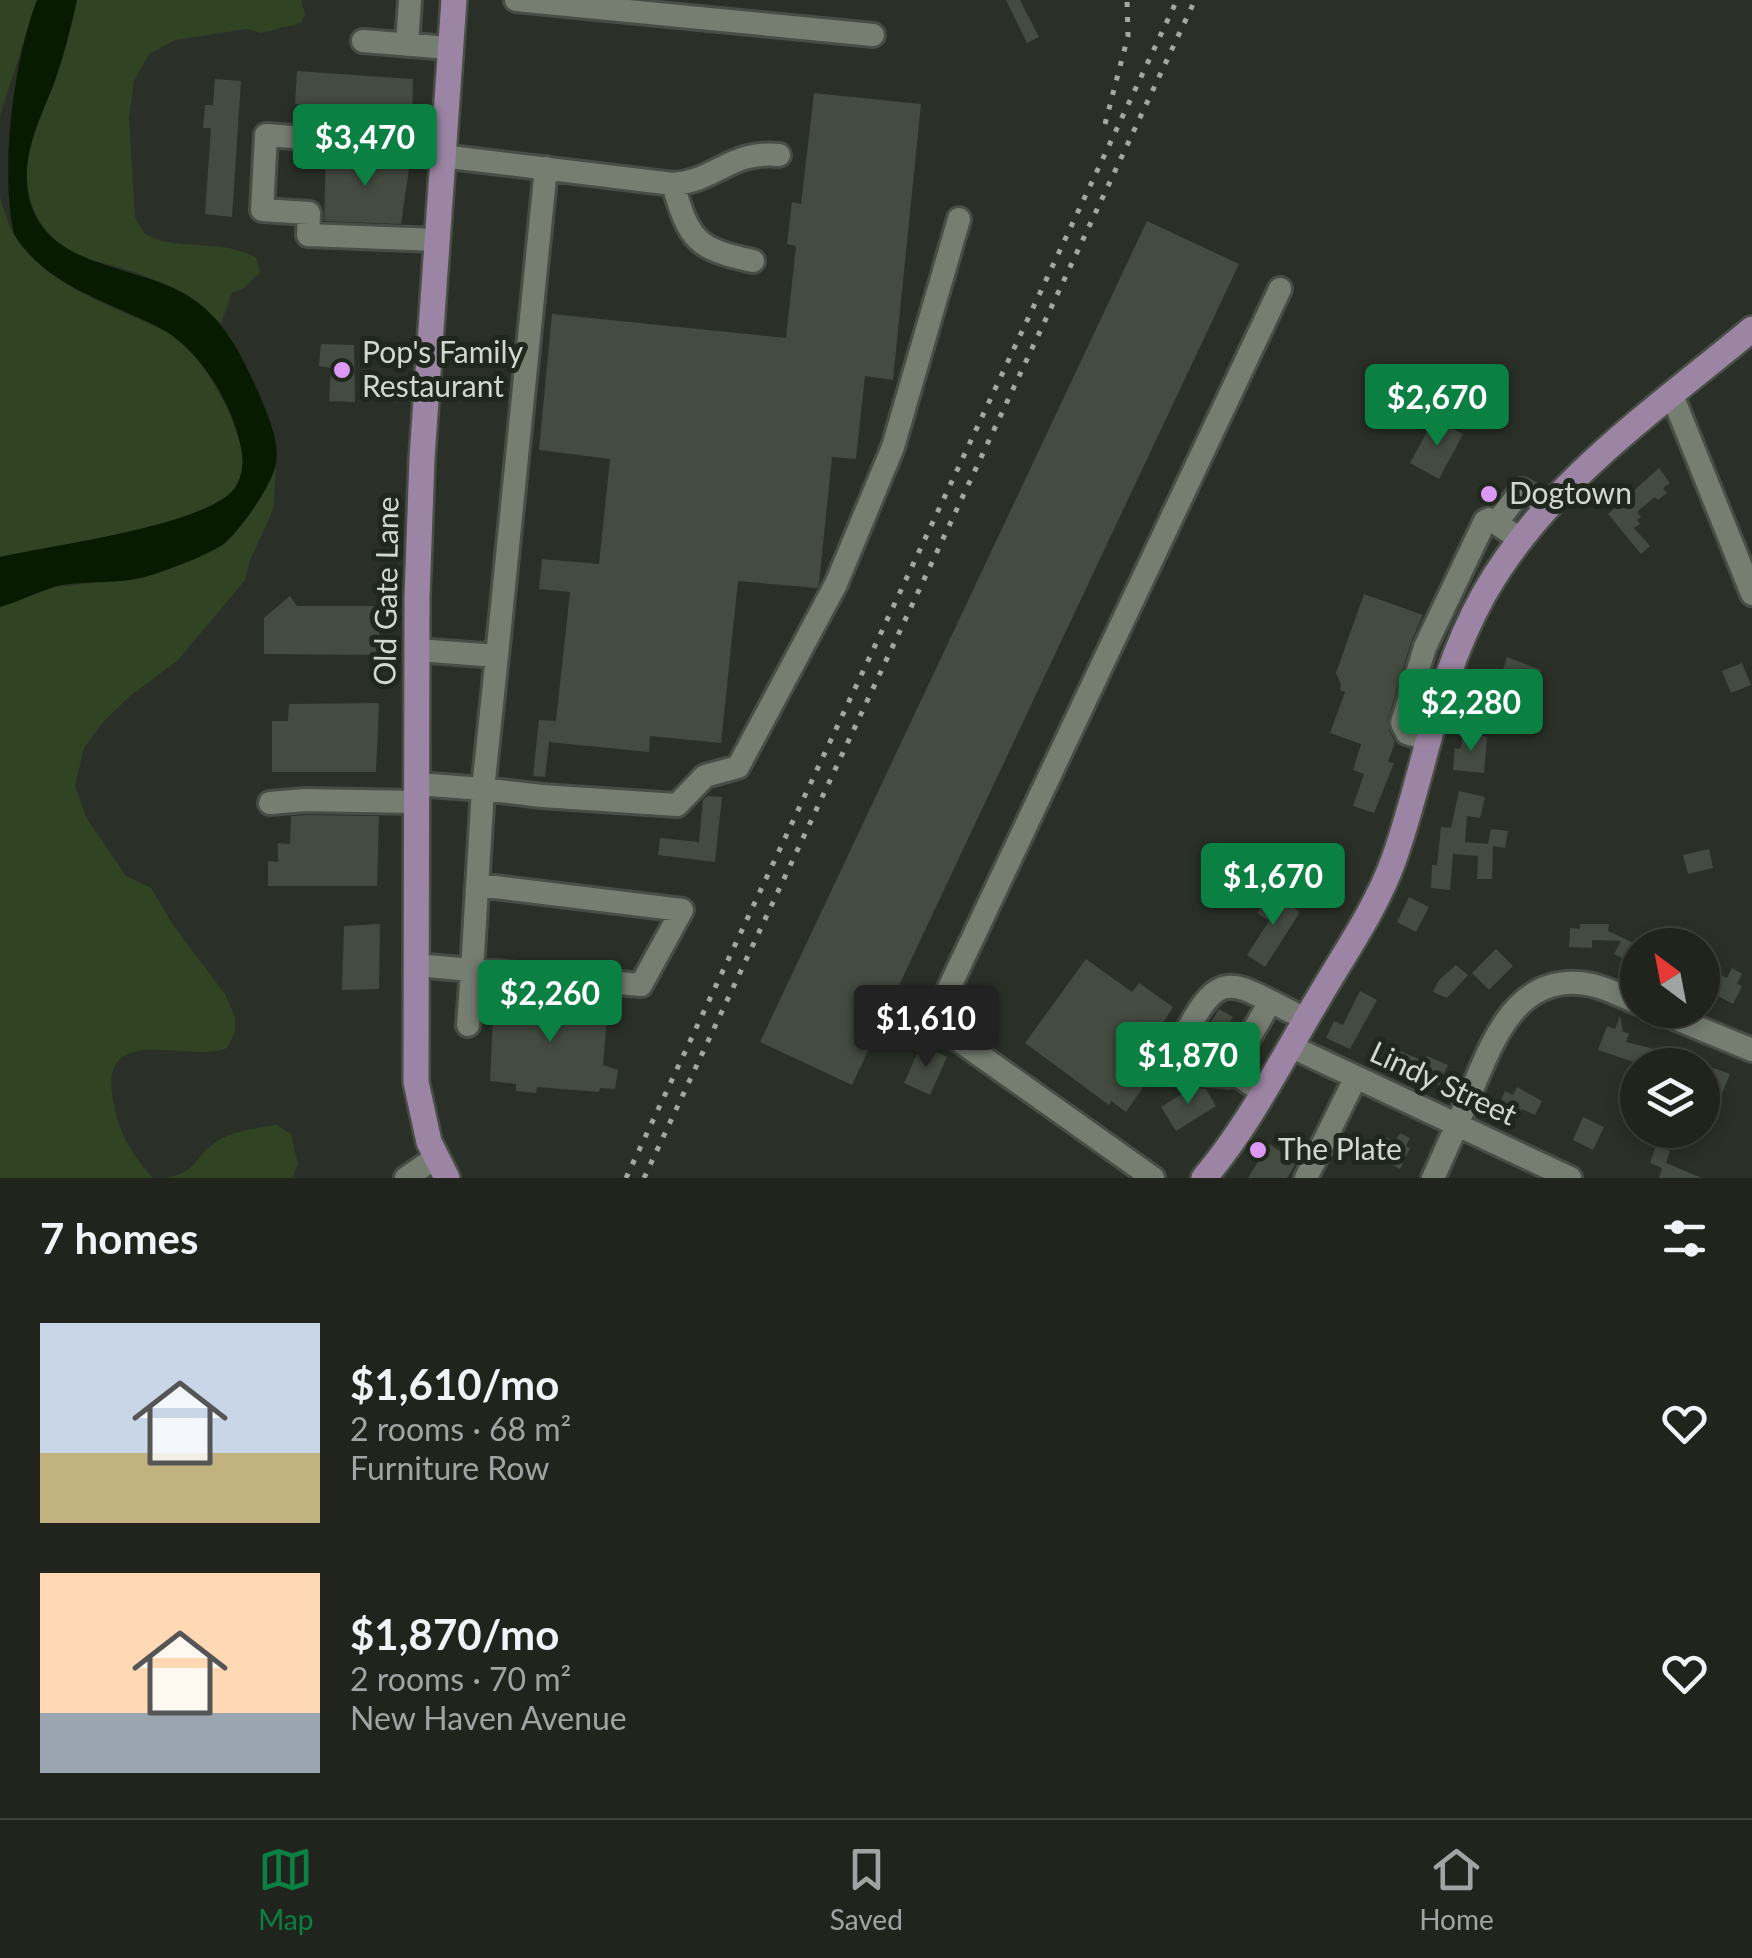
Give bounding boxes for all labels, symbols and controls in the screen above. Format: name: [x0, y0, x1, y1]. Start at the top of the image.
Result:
pin: $3,470: [284, 104, 446, 189]
text: $3,470: [315, 117, 415, 156]
place label: Pop's Family Restaurant: [362, 333, 524, 403]
marker: Pop's Family Restaurant: [331, 359, 353, 381]
pin: $2,670: [1356, 364, 1518, 449]
text: $2,670: [1387, 377, 1487, 416]
place label: Dogtown: [1509, 474, 1632, 510]
marker: Dogtown: [1478, 483, 1500, 505]
street label: Old Gate Lane: [365, 496, 405, 686]
pin: $2,280: [1390, 669, 1552, 754]
text: $2,280: [1421, 682, 1521, 721]
pin: $1,670: [1192, 843, 1354, 928]
text: $1,670: [1223, 856, 1323, 895]
north arrow: [1620, 928, 1720, 1028]
map controls: [1620, 928, 1720, 1148]
pin: $2,260: [469, 960, 631, 1045]
text: $2,260: [500, 973, 600, 1012]
pin: $1,610: [845, 985, 1007, 1070]
text: $1,610: [876, 998, 976, 1037]
pin: $1,870: [1107, 1022, 1269, 1107]
street label: Lindy Street: [1365, 1033, 1523, 1132]
text: $1,870: [1138, 1035, 1238, 1074]
button: layers: [1620, 1048, 1720, 1148]
place label: The Plate: [1278, 1130, 1402, 1166]
marker: The Plate: [1247, 1139, 1269, 1161]
icon: filters: [1657, 1211, 1712, 1266]
text: 7 homes: [40, 1213, 198, 1263]
text: $1,610/mo: [350, 1359, 559, 1409]
icon: home: [120, 1363, 240, 1483]
icon: heart: [1657, 1396, 1712, 1451]
text: 2 rooms · 68 m²: [350, 1409, 571, 1448]
text: Furniture Row: [350, 1448, 549, 1487]
text: $1,870/mo: [350, 1609, 559, 1659]
icon: home: [120, 1613, 240, 1733]
icon: heart: [1657, 1646, 1712, 1701]
text: 2 rooms · 70 m²: [350, 1659, 571, 1698]
text: New Haven Avenue: [350, 1698, 627, 1737]
tab: Map: [258, 1842, 313, 1936]
tab: Saved: [830, 1842, 903, 1936]
tab: Home: [1419, 1842, 1494, 1936]

